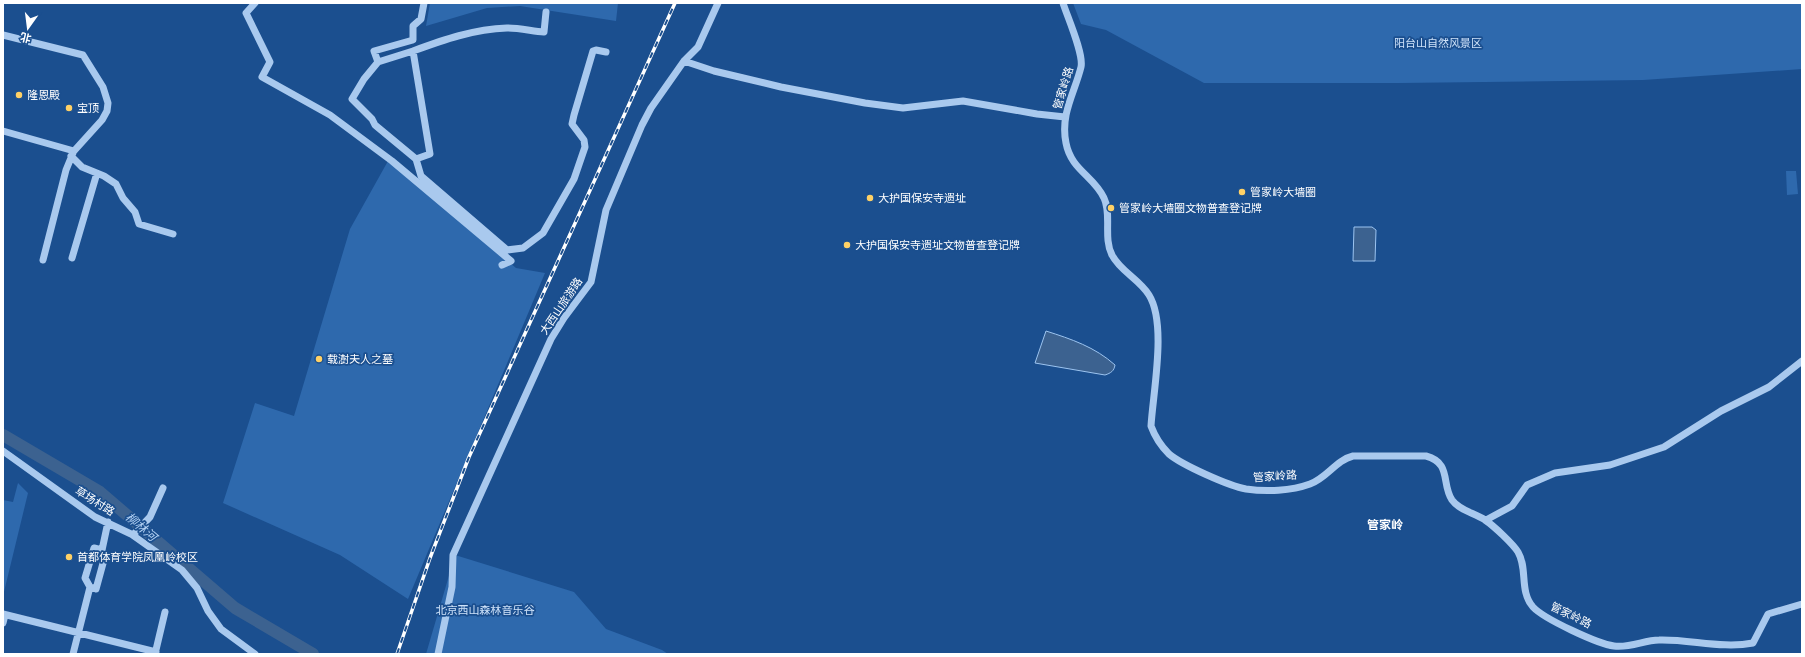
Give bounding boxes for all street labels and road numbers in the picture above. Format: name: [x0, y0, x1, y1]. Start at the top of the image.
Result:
street label: 管家岭路: [1050, 65, 1076, 111]
street label: 大西山旅游路: [537, 275, 585, 337]
street label: 管家岭路: [1253, 467, 1297, 485]
street label: 草场村路: [73, 483, 117, 519]
street label: 管家岭路: [1548, 599, 1594, 631]

